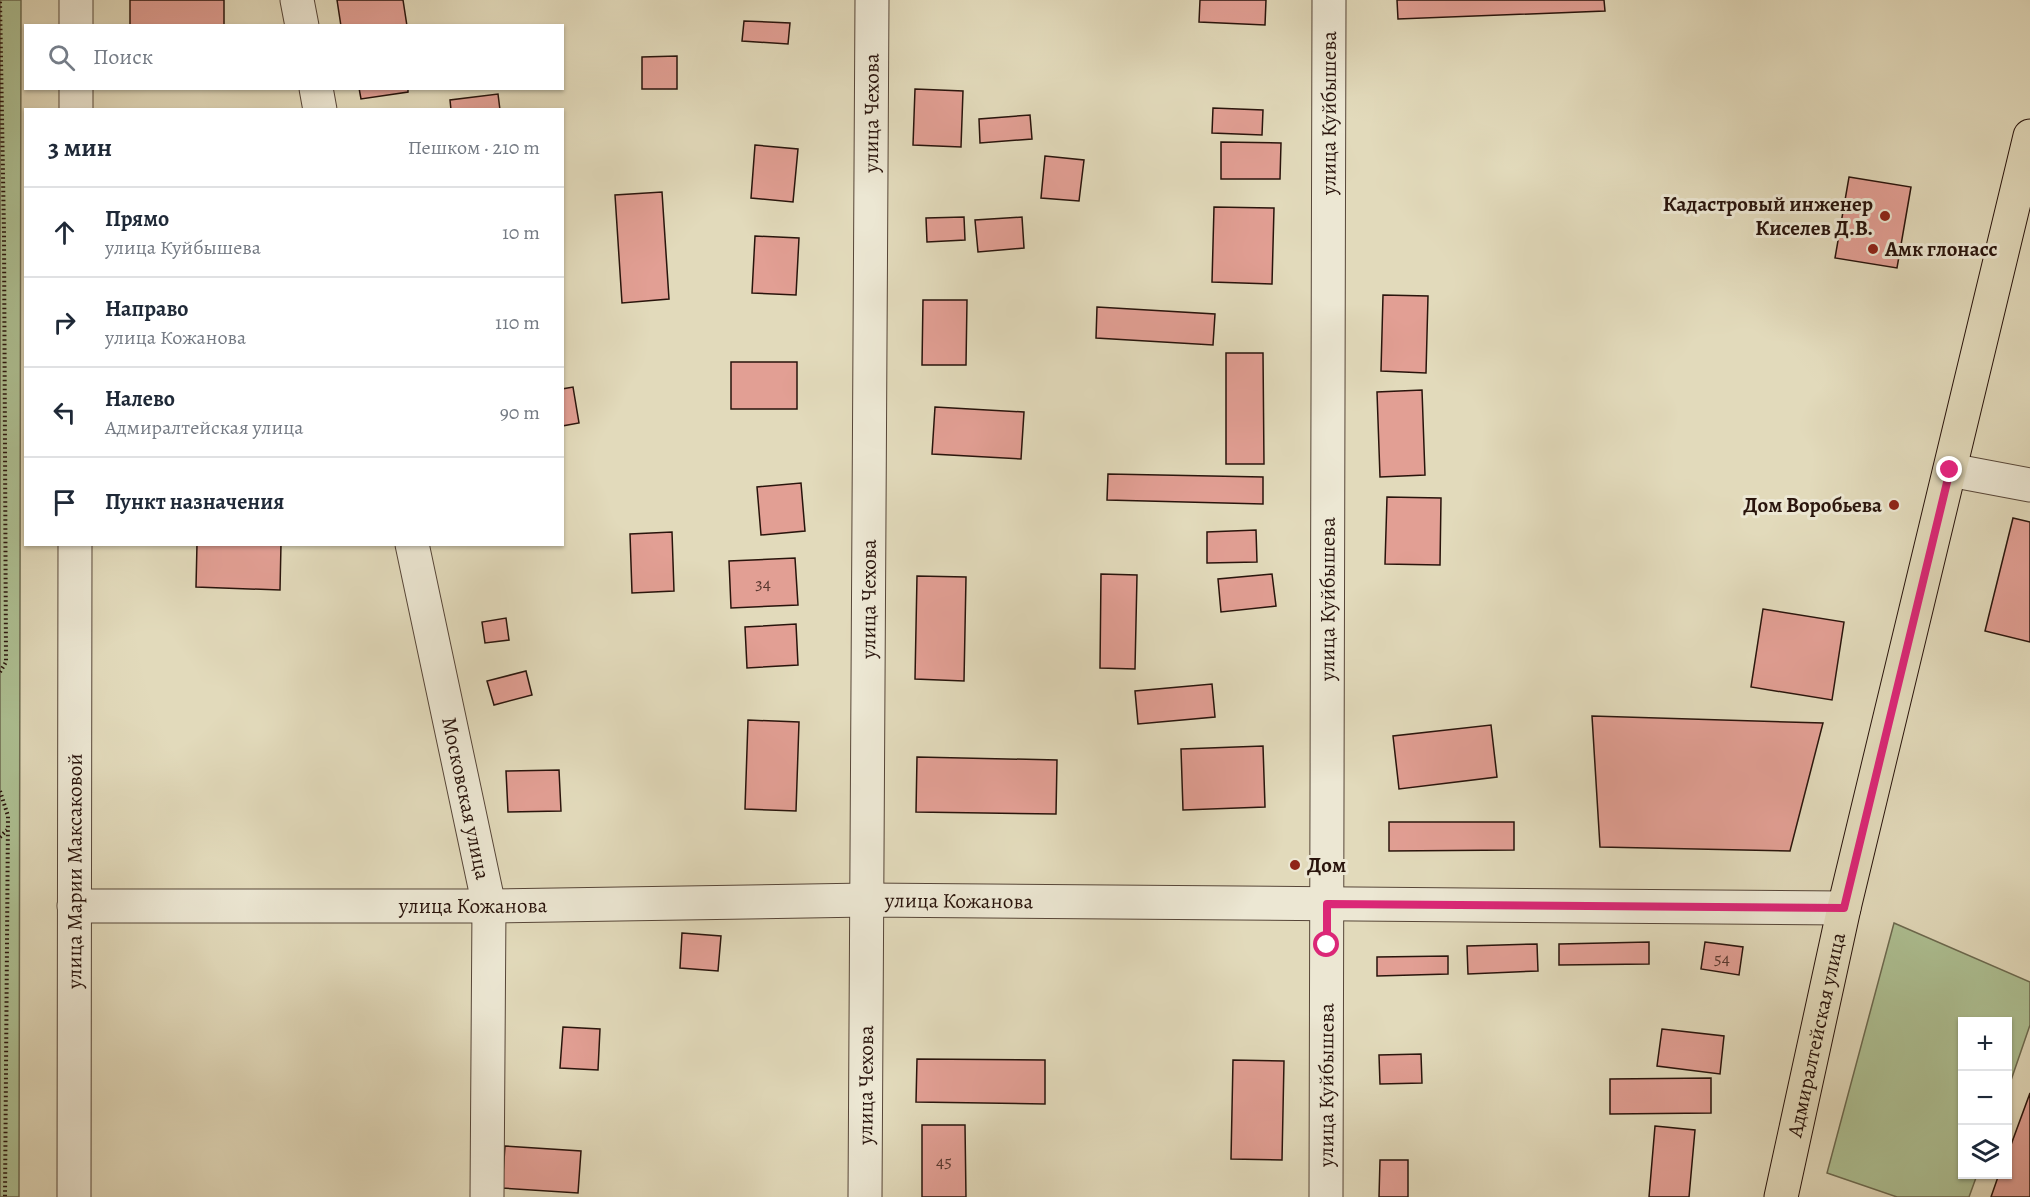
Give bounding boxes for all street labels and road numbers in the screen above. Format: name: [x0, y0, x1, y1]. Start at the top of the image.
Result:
street label: улица Куйбышева: [1315, 31, 1343, 196]
street label: улица Чехова: [857, 53, 886, 174]
street label: улица Куйбышева: [1313, 517, 1342, 682]
street label: улица Чехова: [854, 539, 883, 660]
street label: Московская улица: [435, 714, 497, 882]
street label: улица Марии Максаковой: [60, 753, 89, 990]
street label: улица Кожанова: [884, 886, 1034, 915]
street label: улица Кожанова: [398, 891, 548, 920]
street label: Адмиралтейская улица: [1780, 930, 1852, 1141]
street label: улица Куйбышева: [1312, 1003, 1340, 1168]
street label: улица Чехова: [851, 1025, 880, 1146]

